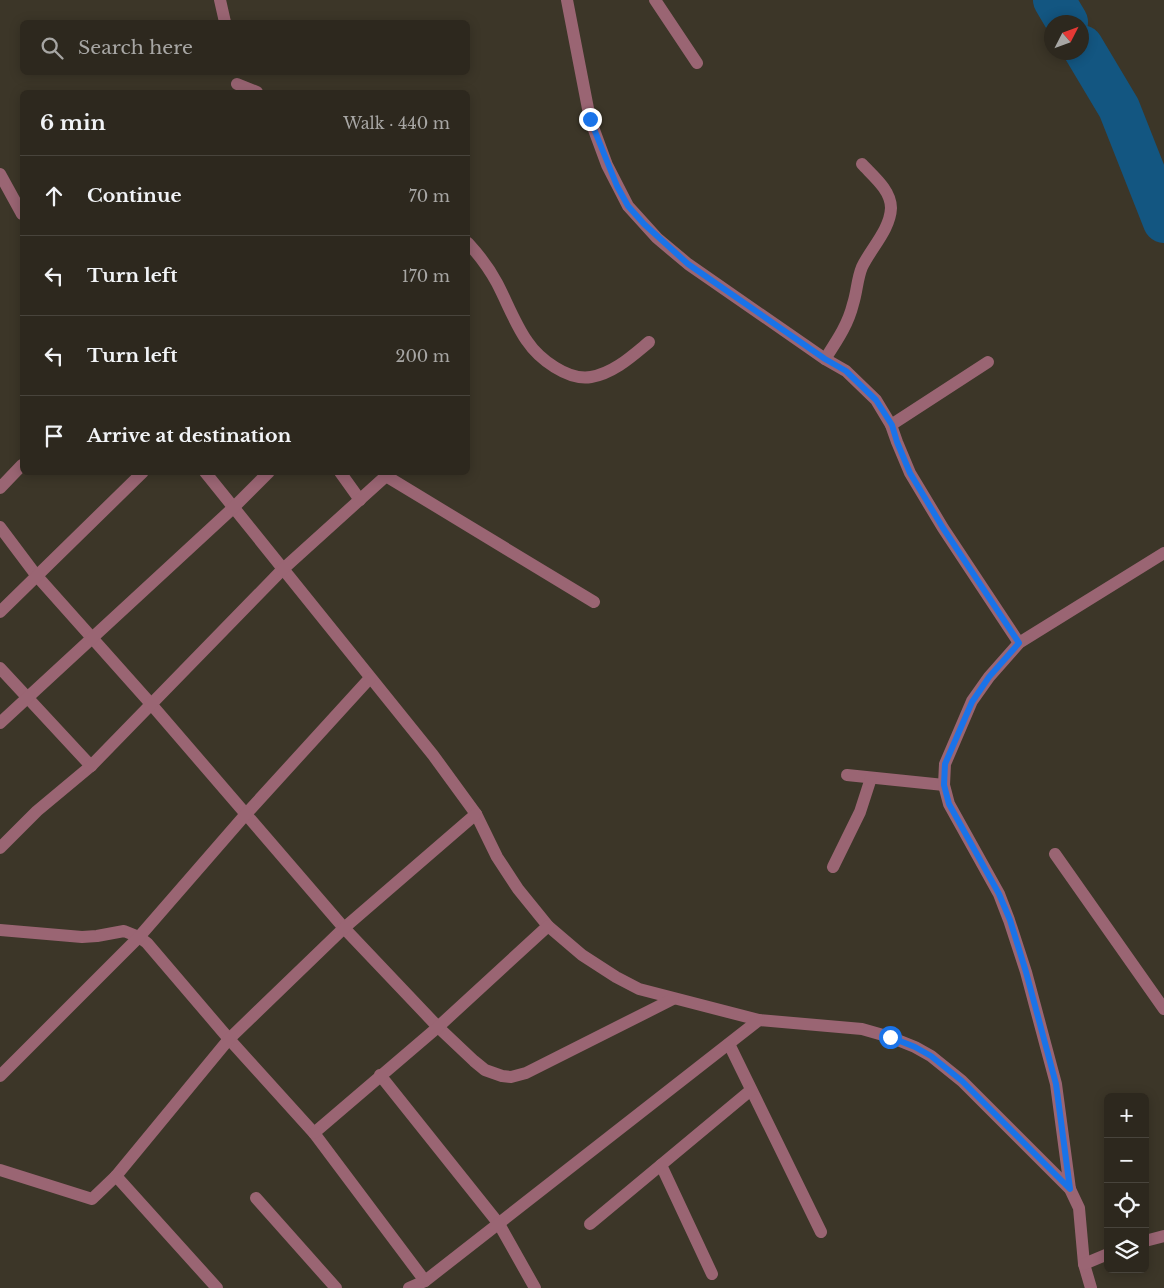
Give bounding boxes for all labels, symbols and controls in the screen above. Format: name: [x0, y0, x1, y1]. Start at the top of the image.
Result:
north arrow: [1044, 15, 1089, 60]
search box: [20, 20, 470, 75]
icon: search: [38, 34, 66, 62]
text: Search here: [78, 36, 193, 59]
route end: [579, 108, 602, 131]
text: 6 min: [40, 110, 106, 136]
text: Walk · 440 m: [343, 113, 450, 133]
icon: ahead: [40, 182, 68, 210]
text: Continue: [87, 184, 182, 207]
text: 70 m: [409, 186, 450, 206]
icon: left: [40, 262, 68, 290]
text: Turn left: [87, 264, 178, 287]
text: 170 m: [402, 266, 450, 286]
icon: left: [40, 342, 68, 370]
text: Turn left: [87, 344, 178, 367]
text: 200 m: [396, 346, 450, 366]
icon: arrive: [40, 422, 68, 450]
text: Arrive at destination: [87, 424, 291, 447]
route start: [879, 1026, 902, 1049]
map controls: [1104, 1093, 1149, 1273]
button: +: [1104, 1093, 1149, 1138]
button: −: [1104, 1138, 1149, 1183]
button: locate: [1104, 1183, 1149, 1228]
button: layers: [1104, 1228, 1149, 1273]

